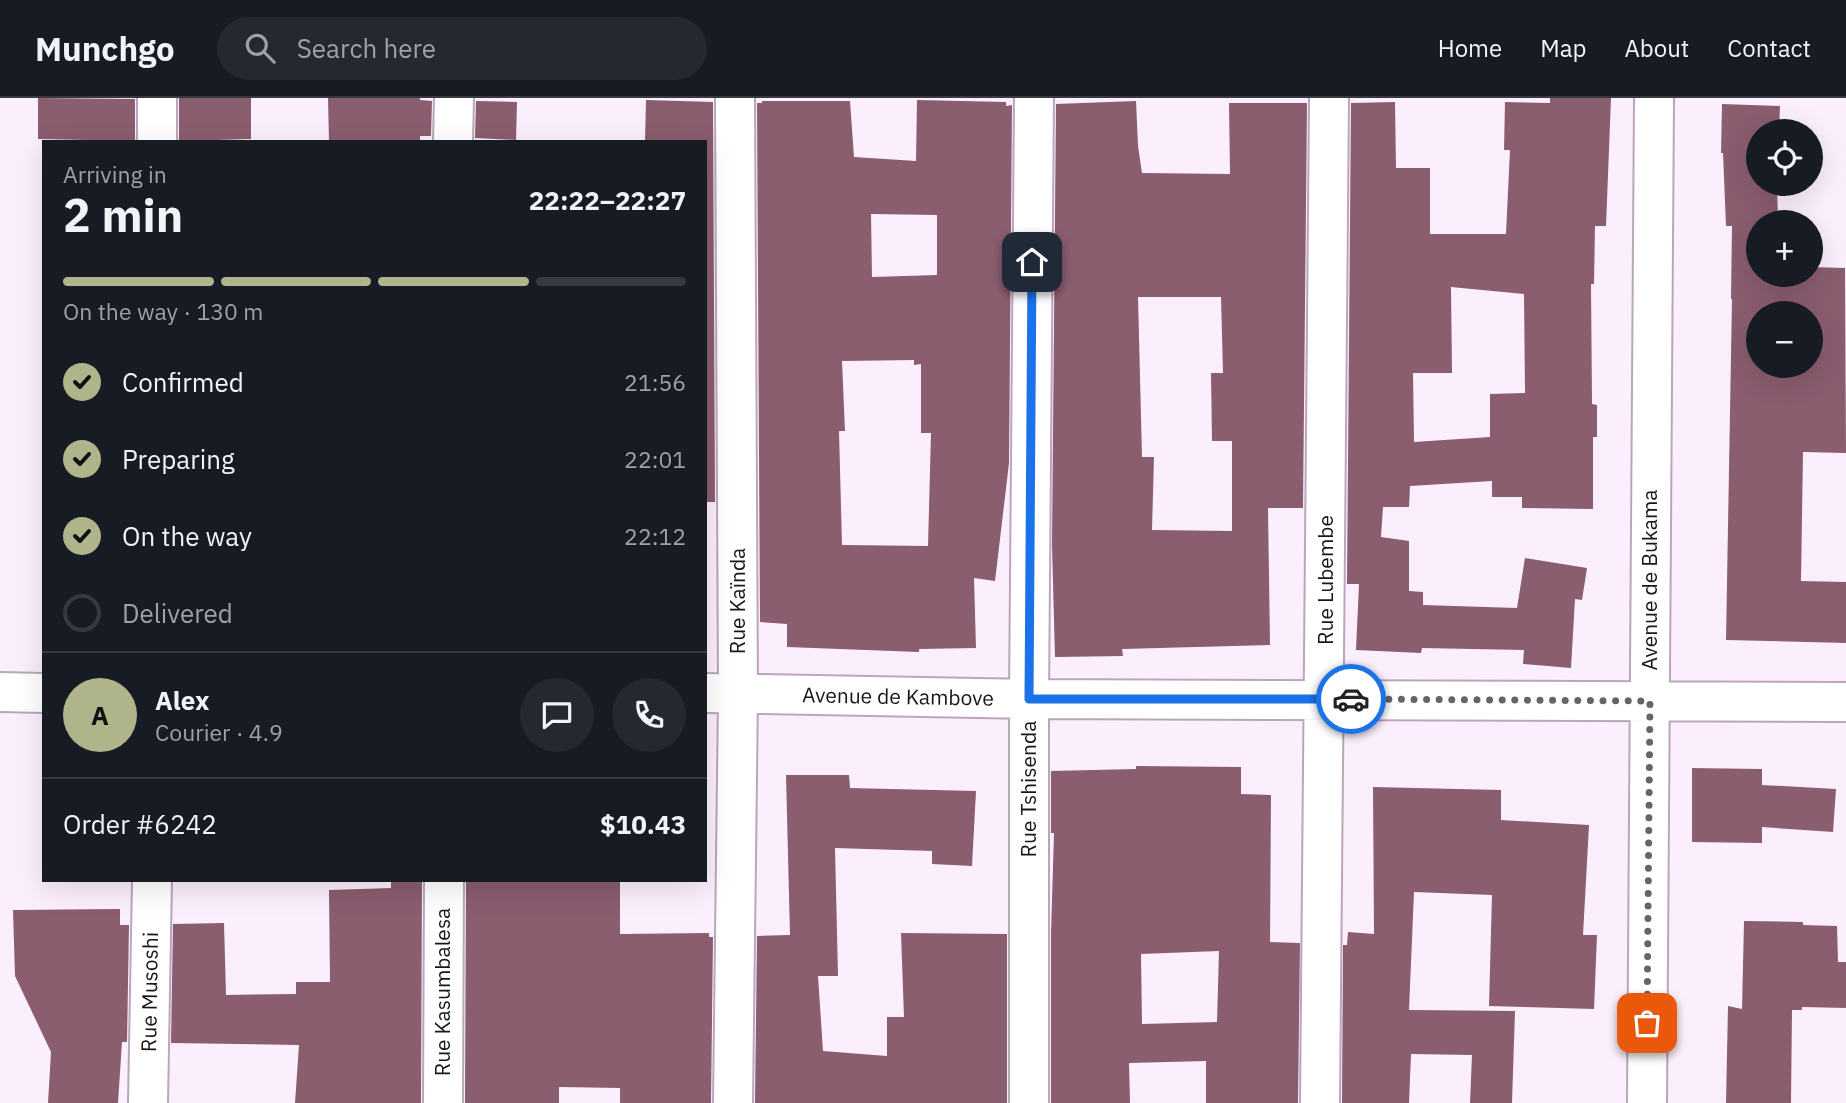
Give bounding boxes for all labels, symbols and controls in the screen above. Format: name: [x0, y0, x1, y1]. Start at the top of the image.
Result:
search box: [217, 17, 707, 80]
text: Munchgo: [35, 27, 175, 70]
icon: search: [241, 29, 279, 67]
text: Search here: [297, 31, 436, 65]
text: Home: [1438, 32, 1502, 64]
text: Map: [1540, 32, 1586, 64]
text: About: [1624, 32, 1689, 64]
text: Contact: [1727, 32, 1811, 64]
map controls: [1746, 119, 1823, 378]
button: locate: [1746, 119, 1823, 196]
text: Arriving in: [63, 159, 167, 189]
text: 22:22–22:27: [529, 183, 686, 217]
text: 2 min: [63, 185, 183, 245]
button: +: [1746, 210, 1823, 287]
pin: [1002, 232, 1062, 292]
icon: home: [1013, 243, 1051, 281]
text: On the way · 130 m: [63, 296, 263, 326]
button: −: [1746, 301, 1823, 378]
icon: check: [63, 363, 101, 401]
text: Confirmed: [122, 365, 244, 399]
text: 21:56: [624, 367, 686, 397]
icon: check: [63, 440, 101, 478]
text: Preparing: [122, 442, 235, 476]
text: 22:01: [624, 444, 686, 474]
street label: Avenue de Bukama: [1635, 489, 1663, 671]
street label: Rue Lubembe: [1311, 515, 1339, 645]
icon: check: [63, 517, 101, 555]
text: On the way: [122, 519, 252, 553]
text: 22:12: [624, 521, 686, 551]
street label: Rue Kaïnda: [723, 548, 751, 654]
text: Delivered: [122, 596, 233, 630]
courier: [1316, 664, 1386, 734]
button: chat: [520, 678, 594, 752]
button: phone: [612, 678, 686, 752]
street label: Avenue de Kambove: [802, 680, 994, 712]
icon: car: [1332, 680, 1370, 718]
text: Alex: [155, 683, 209, 717]
text: A: [91, 698, 109, 732]
text: Courier · 4.9: [155, 717, 283, 747]
street label: Rue Tshisenda: [1014, 721, 1042, 857]
text: Order #6242: [63, 807, 217, 841]
text: $10.43: [600, 807, 686, 841]
street label: Rue Kasumbalesa: [428, 908, 456, 1076]
street label: Rue Musoshi: [134, 932, 164, 1052]
pin: [1617, 993, 1677, 1053]
icon: bag: [1628, 1004, 1666, 1042]

